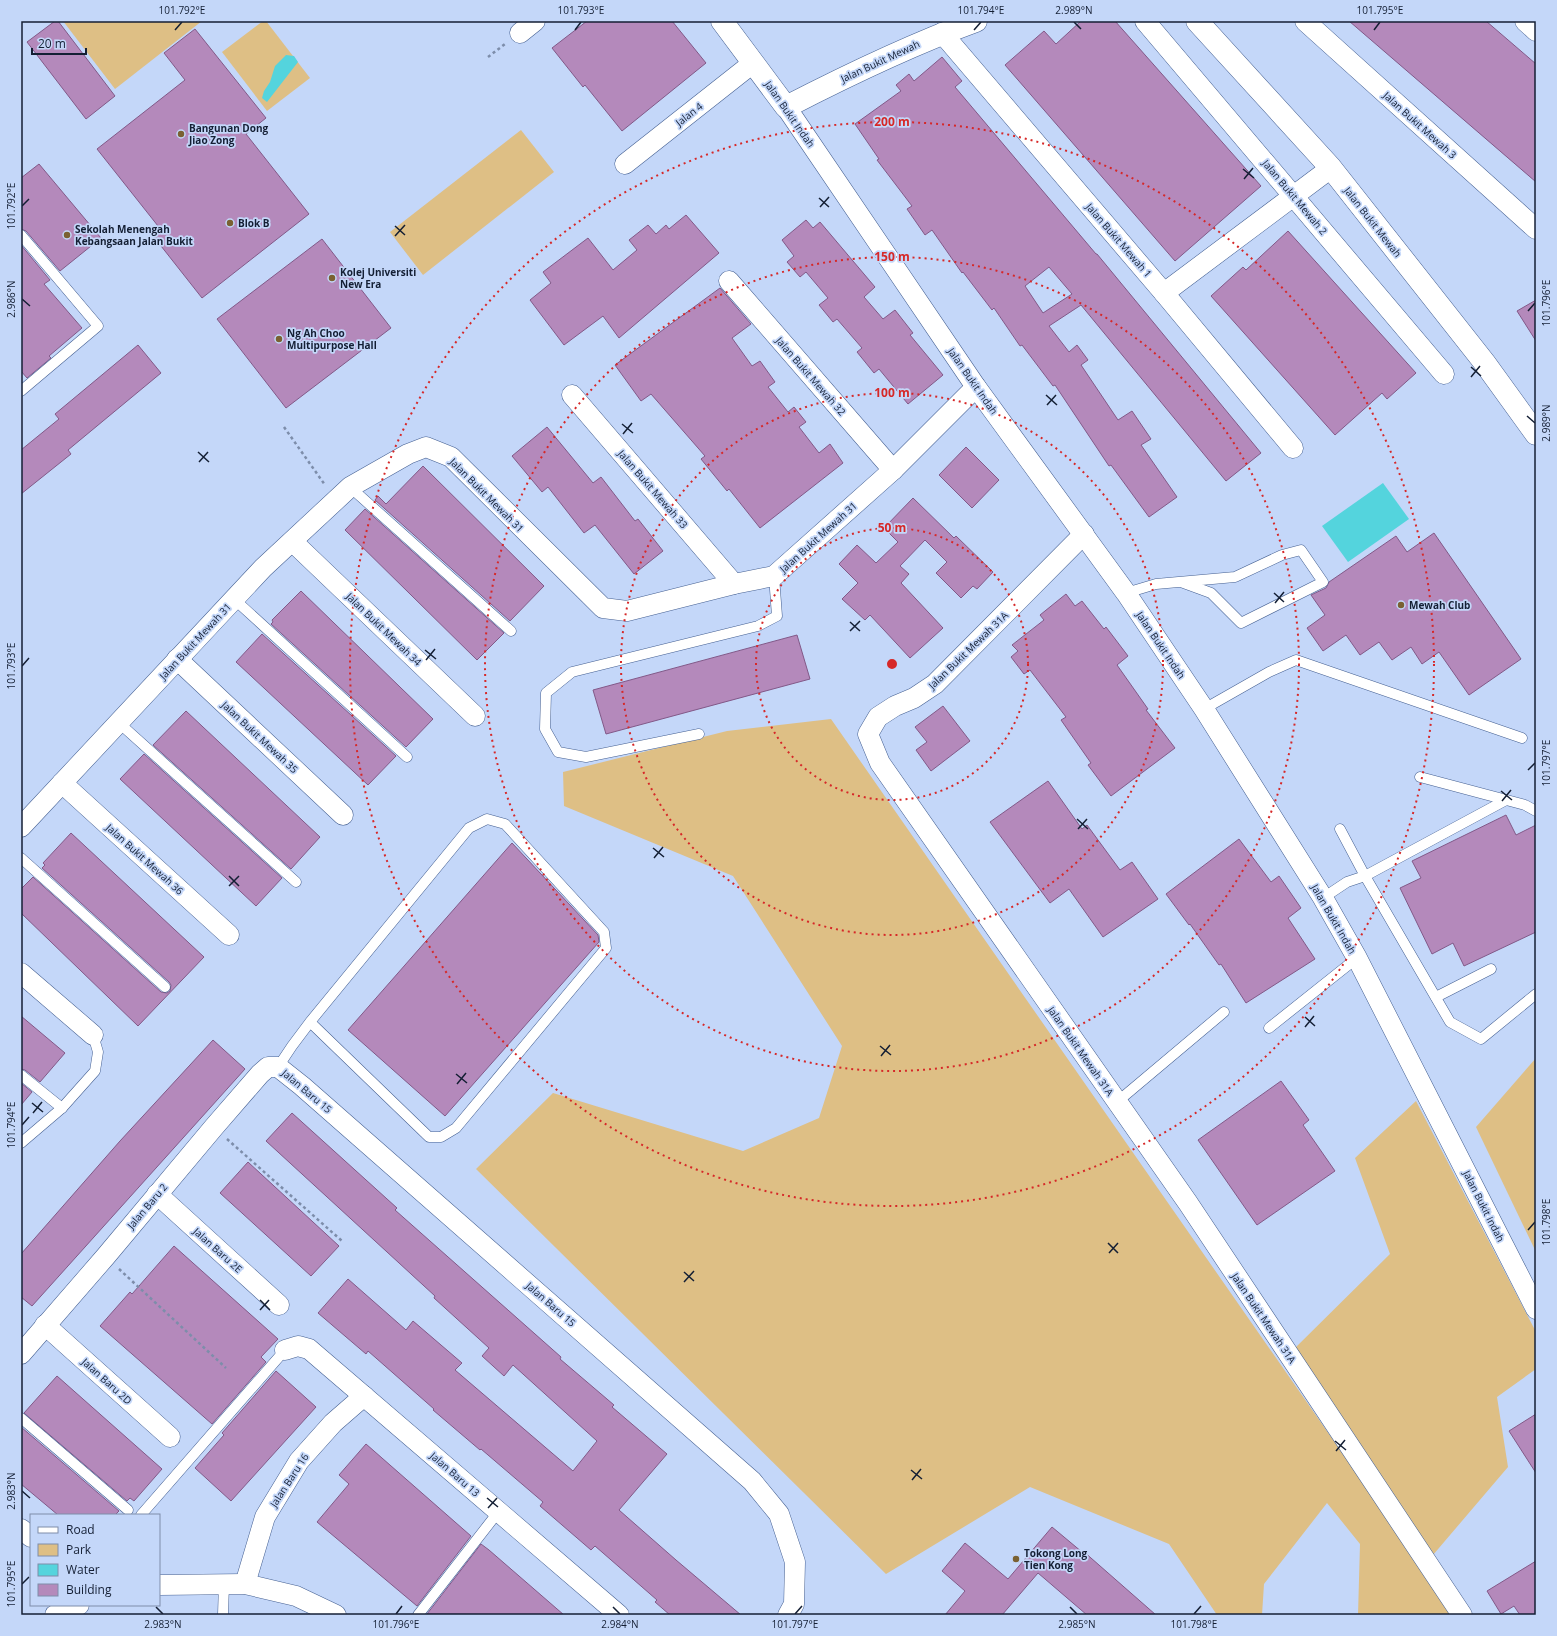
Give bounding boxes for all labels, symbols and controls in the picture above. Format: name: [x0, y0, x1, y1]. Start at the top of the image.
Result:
text: 101.792°E: [159, 3, 205, 17]
text: 101.793°E: [558, 3, 604, 17]
text: 101.794°E: [958, 3, 1004, 17]
text: 2.989°N: [1055, 3, 1093, 17]
text: 101.795°E: [1357, 3, 1403, 17]
scale bar: [32, 30, 86, 56]
text: 20 m: [38, 35, 66, 52]
street label: Jalan Bukit Mewah: [837, 37, 922, 86]
street label: Jalan Bukit Indah: [761, 77, 818, 150]
street label: Jalan Bukit Mewah 3: [1380, 88, 1460, 162]
street label: Jalan 4: [672, 99, 706, 130]
text: 200 m: [874, 113, 910, 130]
place label: Bangunan Dong Jiao Zong: [188, 121, 269, 147]
marker: Bangunan Dong Jiao Zong: [176, 129, 186, 139]
street label: Jalan Bukit Mewah 2: [1259, 156, 1331, 238]
text: 101.792°E: [4, 183, 18, 229]
street label: Jalan Bukit Mewah: [1341, 183, 1405, 260]
street label: Jalan Bukit Mewah 1: [1082, 199, 1155, 280]
place label: Blok B: [238, 216, 270, 230]
marker: Blok B: [225, 218, 235, 228]
place label: Sekolah Menengah Kebangsaan Jalan Bukit: [75, 222, 194, 248]
marker: Sekolah Menengah Kebangsaan Jalan Bukit: [62, 230, 72, 240]
text: 150 m: [874, 248, 910, 265]
place label: Kolej Universiti New Era: [340, 265, 416, 291]
marker: Kolej Universiti New Era: [327, 273, 337, 283]
text: 2.986°N: [4, 280, 18, 318]
text: 101.796°E: [1539, 280, 1553, 326]
place label: Ng Ah Choo Multipurpose Hall: [287, 326, 377, 352]
street label: Jalan Bukit Mewah 32: [772, 333, 849, 418]
marker: Ng Ah Choo Multipurpose Hall: [274, 334, 284, 344]
street label: Jalan Bukit Indah: [944, 344, 1001, 417]
text: 100 m: [874, 384, 910, 401]
text: 2.989°N: [1539, 404, 1553, 442]
street label: Jalan Bukit Mewah 33: [614, 446, 691, 531]
street label: Jalan Bukit Mewah 31: [446, 454, 527, 535]
street label: Jalan Bukit Mewah 31: [776, 498, 860, 576]
text: 50 m: [878, 519, 906, 536]
street label: Jalan Bukit Mewah 34: [343, 589, 425, 669]
place label: Mewah Club: [1409, 598, 1470, 612]
street label: Jalan Bukit Mewah 31: [155, 600, 234, 683]
marker: Mewah Club: [1396, 600, 1406, 610]
street label: Jalan Bukit Mewah 31A: [924, 608, 1011, 693]
street label: Jalan Bukit Indah: [1133, 608, 1189, 681]
text: 101.793°E: [4, 643, 18, 689]
centre of rings: [885, 657, 899, 671]
street label: Jalan Bukit Mewah 35: [218, 697, 301, 776]
text: 101.797°E: [1539, 740, 1553, 786]
street label: Jalan Bukit Mewah 36: [103, 820, 187, 898]
street label: Jalan Bukit Indah: [1308, 881, 1360, 956]
street label: Jalan Bukit Mewah 31A: [1044, 1003, 1118, 1099]
street label: Jalan Baru 15: [278, 1065, 335, 1116]
text: 101.794°E: [4, 1102, 18, 1148]
street label: Jalan Bukit Indah: [1460, 1167, 1508, 1244]
street label: Jalan Baru 2: [123, 1180, 170, 1233]
text: 101.798°E: [1539, 1199, 1553, 1245]
street label: Jalan Baru 2E: [190, 1224, 245, 1276]
street label: Jalan Bukit Mewah 31A: [1228, 1269, 1300, 1366]
street label: Jalan Baru 15: [523, 1278, 579, 1330]
street label: Jalan Baru 2D: [78, 1354, 135, 1407]
street label: Jalan Baru 13: [427, 1448, 483, 1500]
street label: Jalan Baru 16: [266, 1450, 312, 1510]
text: 2.983°N: [4, 1472, 18, 1510]
legend: [30, 1514, 160, 1606]
text: Road: [66, 1521, 95, 1538]
text: Park: [66, 1541, 92, 1558]
place label: Tokong Long Tien Kong: [1024, 1546, 1088, 1572]
marker: Tokong Long Tien Kong: [1011, 1554, 1021, 1564]
text: 101.795°E: [4, 1561, 18, 1607]
text: Water: [66, 1561, 100, 1578]
text: Building: [66, 1581, 112, 1598]
text: 2.983°N: [144, 1617, 182, 1631]
text: 101.796°E: [373, 1617, 419, 1631]
text: 2.984°N: [601, 1617, 639, 1631]
text: 101.797°E: [772, 1617, 818, 1631]
text: 2.985°N: [1058, 1617, 1096, 1631]
text: 101.798°E: [1171, 1617, 1217, 1631]

